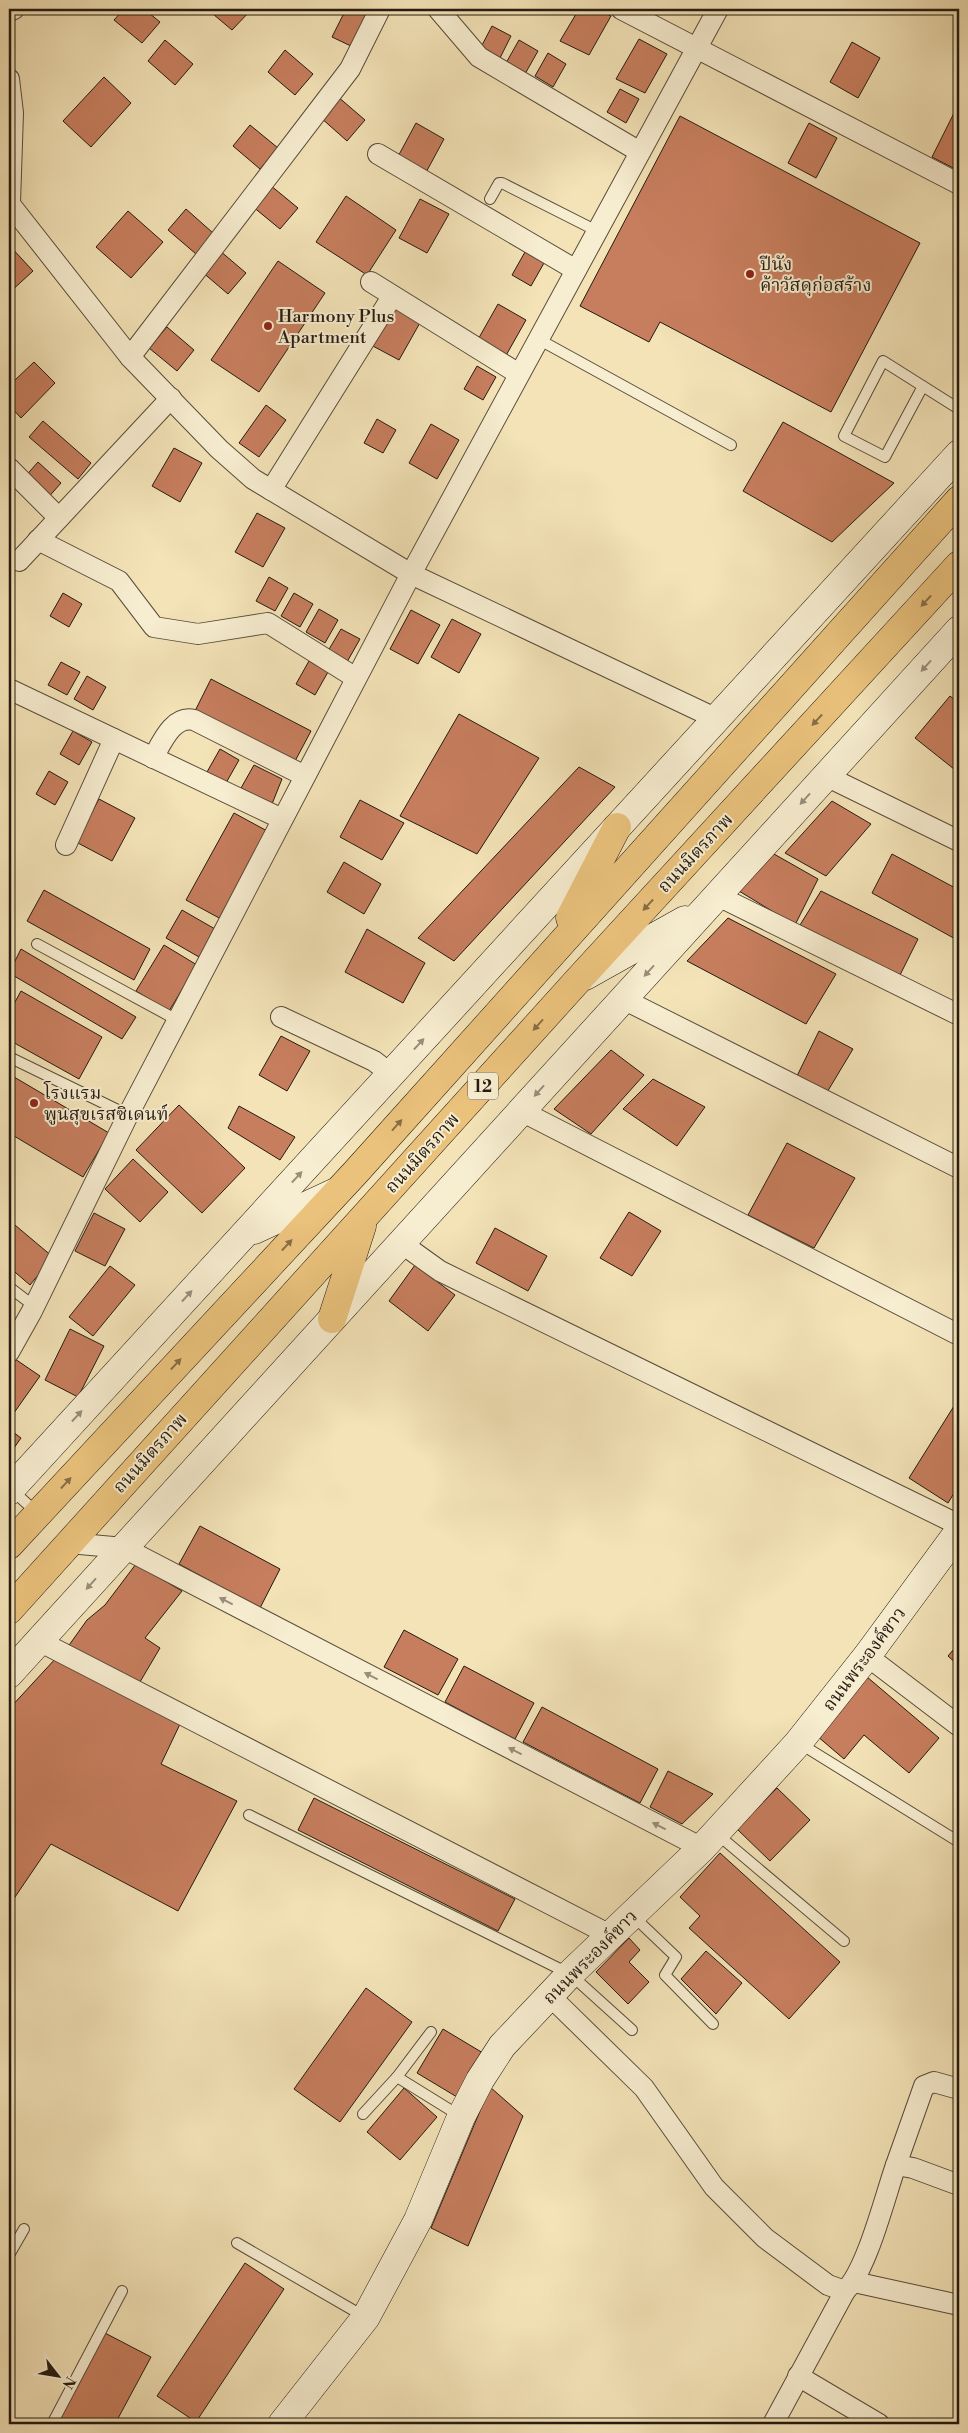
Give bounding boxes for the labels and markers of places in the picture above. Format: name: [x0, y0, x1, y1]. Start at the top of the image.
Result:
place label: ปีนัง ค้าวัสดุก่อสร้าง: [759, 253, 871, 297]
marker: ปีนัง ค้าวัสดุก่อสร้าง: [744, 268, 756, 280]
place label: Harmony Plus Apartment: [277, 305, 394, 349]
marker: Harmony Plus Apartment: [262, 320, 274, 332]
place label: โรงแรม พูนสุขเรสซิเดนท์: [43, 1080, 168, 1126]
marker: โรงแรม พูนสุขเรสซิเดนท์: [28, 1097, 40, 1109]

